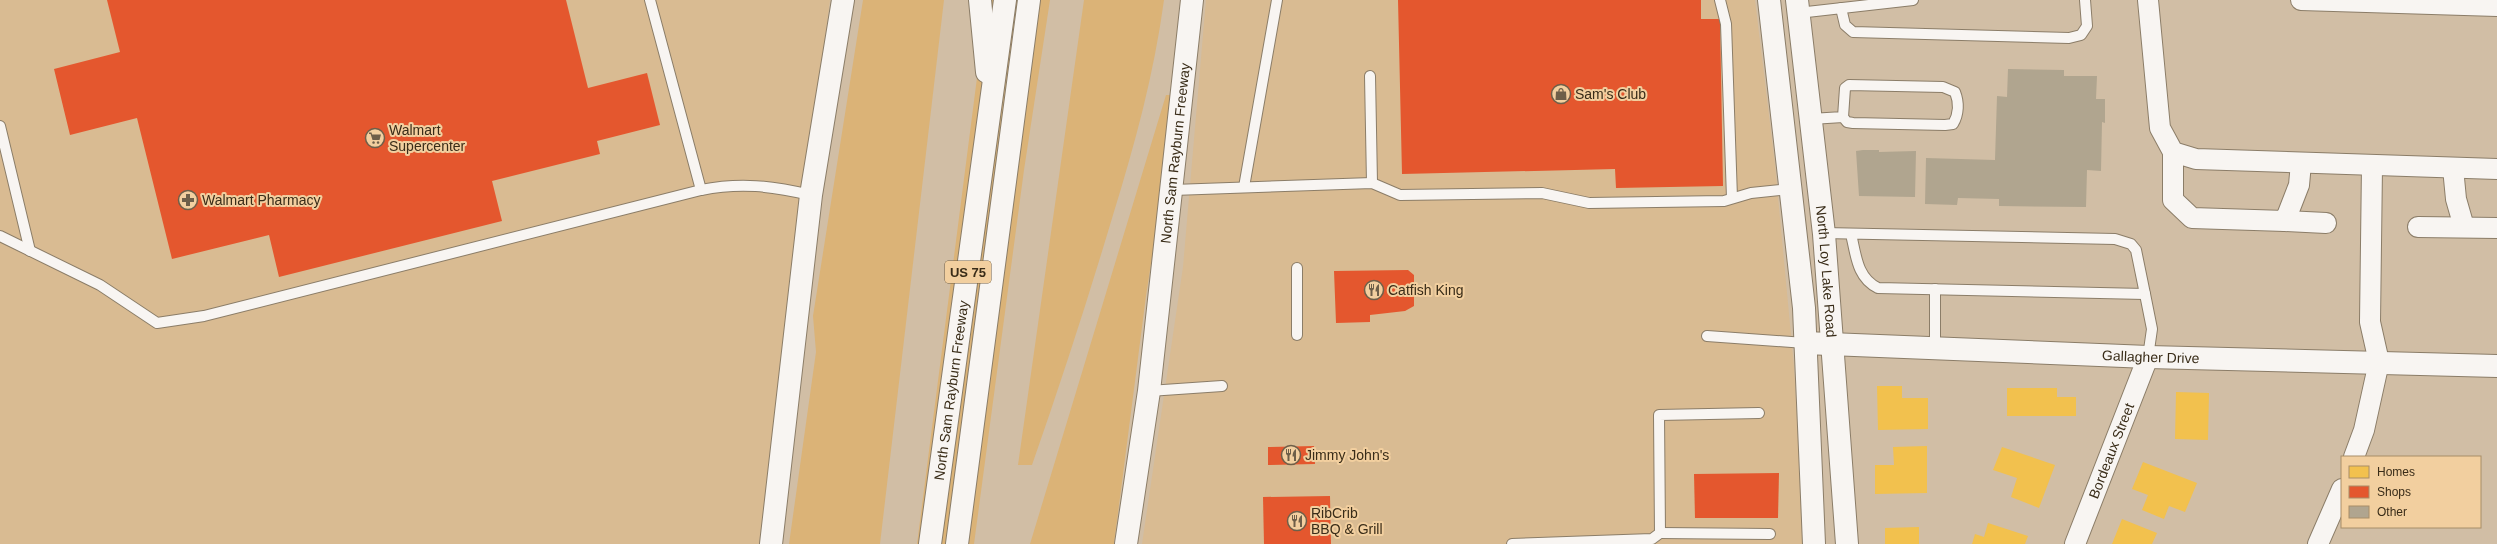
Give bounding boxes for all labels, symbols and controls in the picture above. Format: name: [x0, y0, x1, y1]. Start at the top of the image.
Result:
street label: North Sam Rayburn Freeway: [1157, 62, 1193, 244]
shop icon: Sam's Club: [1550, 83, 1572, 105]
place label: Sam's Club: [1575, 86, 1646, 102]
place label: Walmart Supercenter: [389, 122, 466, 154]
supermarket icon: Walmart Supercenter: [364, 127, 386, 149]
pharmacy icon: Walmart Pharmacy: [177, 189, 199, 211]
place label: Walmart Pharmacy: [202, 192, 321, 208]
street label: North Loy Lake Road: [1813, 204, 1840, 338]
road number: US 75: [945, 261, 991, 283]
restaurant icon: Catfish King: [1363, 279, 1385, 301]
place label: Catfish King: [1388, 282, 1463, 298]
street label: North Sam Rayburn Freeway: [931, 299, 971, 481]
street label: Gallagher Drive: [2102, 347, 2200, 366]
street label: Bordeaux Street: [2085, 401, 2137, 501]
restaurant icon: Jimmy John's: [1280, 444, 1302, 466]
place label: Jimmy John's: [1305, 447, 1389, 463]
legend: [2341, 456, 2481, 528]
text: Homes: [2377, 465, 2415, 479]
text: Shops: [2377, 485, 2411, 499]
place label: RibCrib BBQ & Grill: [1311, 505, 1383, 537]
text: Other: [2377, 505, 2407, 519]
restaurant icon: RibCrib BBQ & Grill: [1286, 510, 1308, 532]

